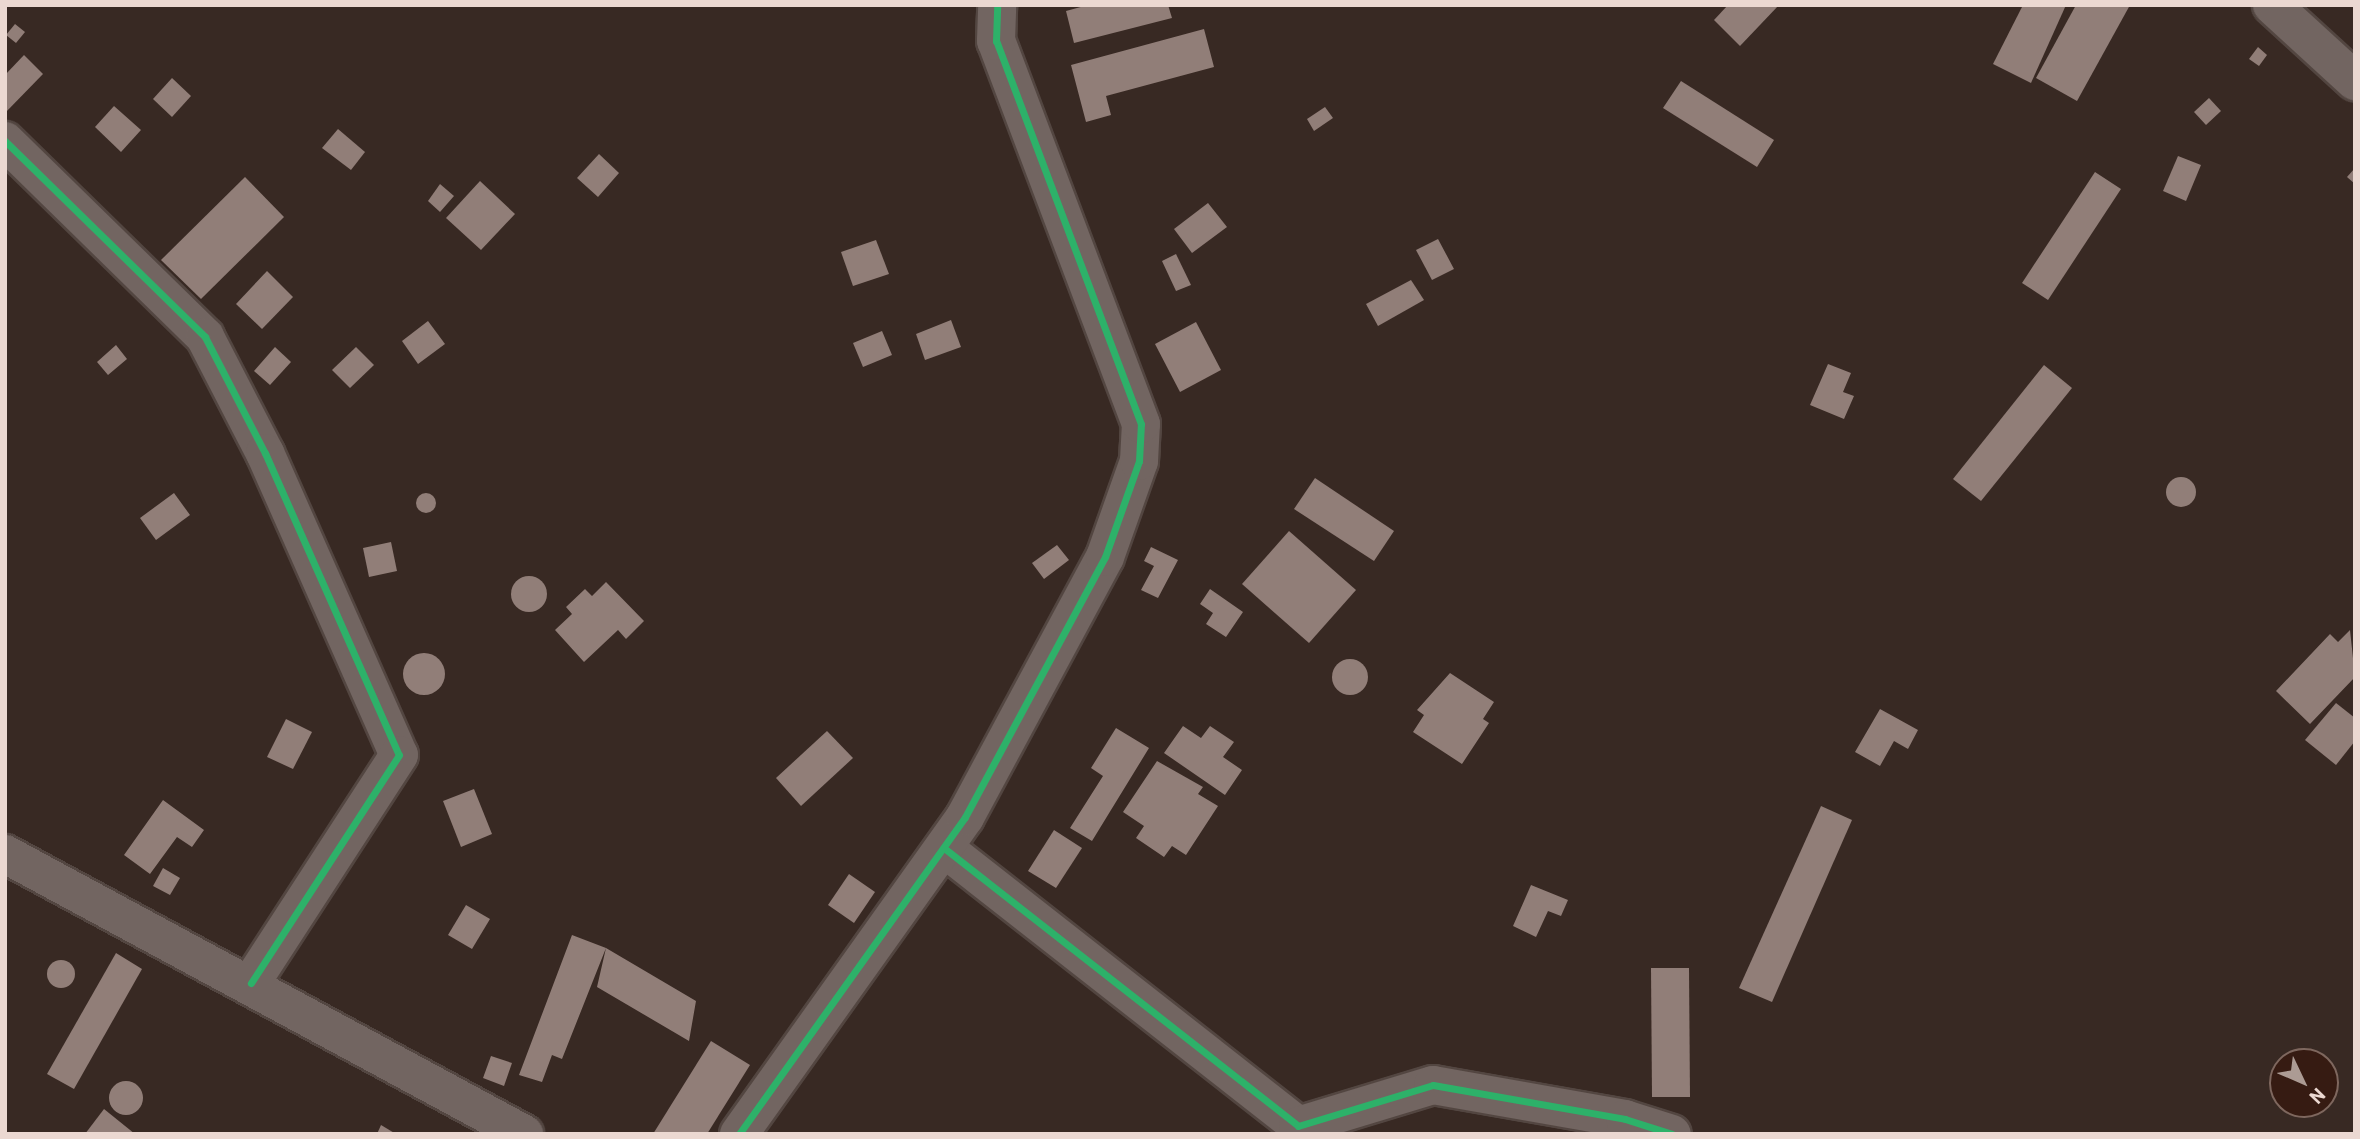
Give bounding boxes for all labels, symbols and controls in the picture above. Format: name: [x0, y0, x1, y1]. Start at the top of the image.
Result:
north arrow: [2269, 1048, 2339, 1118]
text: N: [2305, 1084, 2331, 1109]

